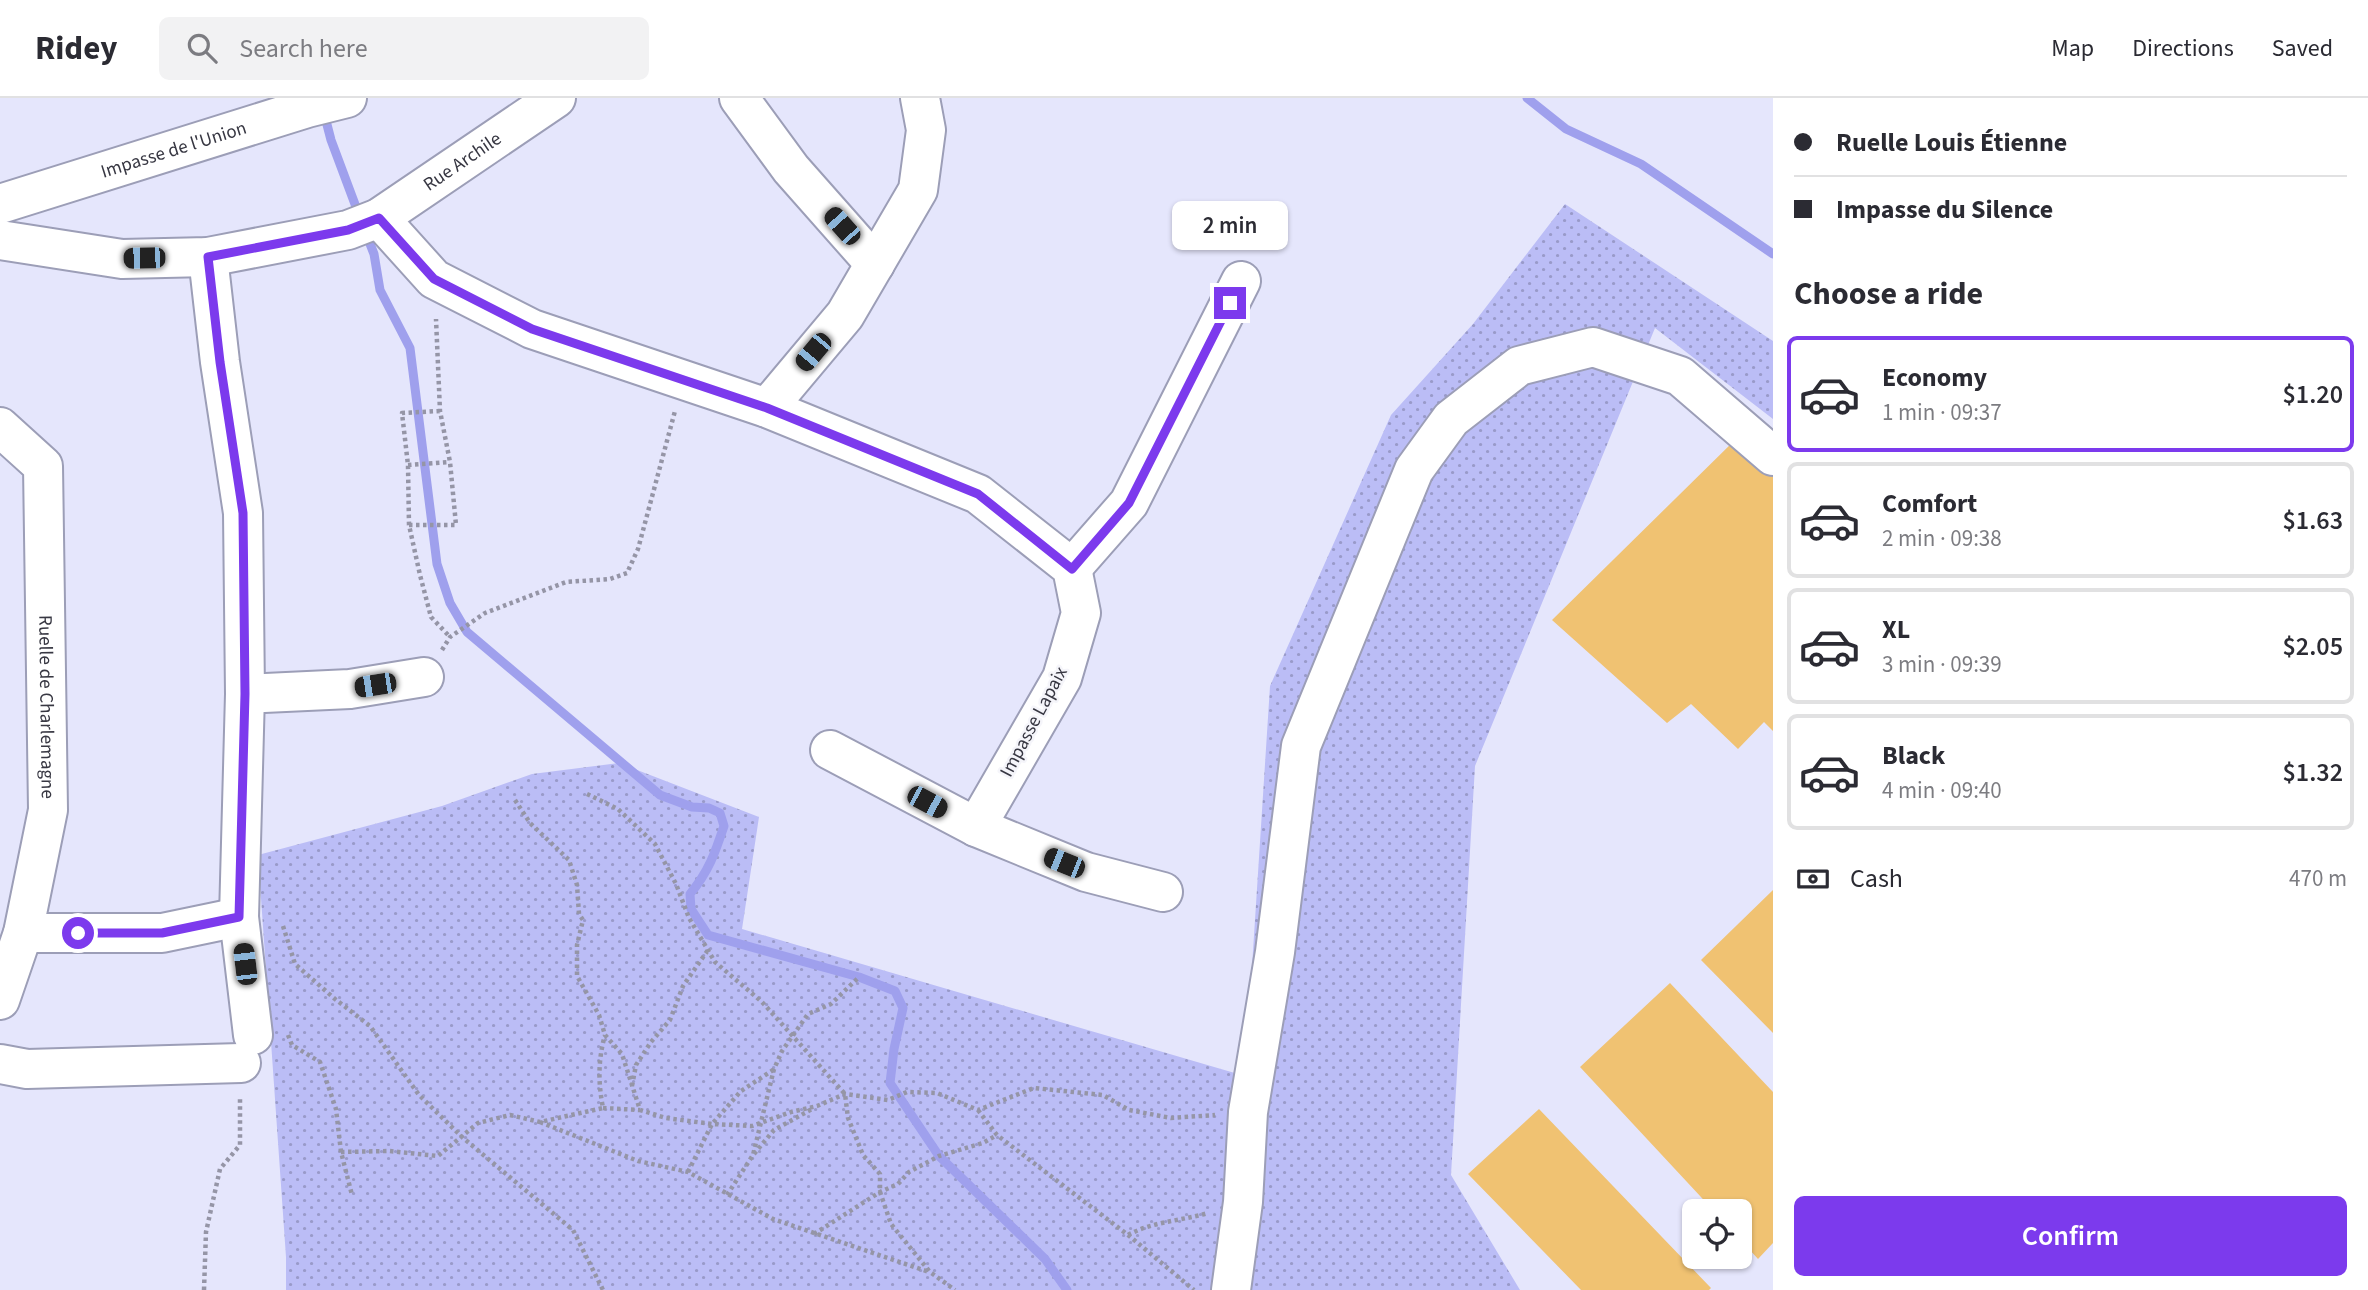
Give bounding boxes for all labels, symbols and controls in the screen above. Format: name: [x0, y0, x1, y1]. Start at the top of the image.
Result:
search box: [159, 17, 649, 80]
text: Ridey: [35, 25, 117, 72]
icon: search: [183, 29, 221, 67]
text: Search here: [239, 30, 368, 67]
text: Map: [2051, 31, 2094, 66]
text: Directions: [2132, 31, 2234, 66]
text: Saved: [2272, 31, 2333, 66]
street label: Impasse de l'Union: [97, 114, 250, 185]
text: Ruelle Louis Étienne: [1836, 124, 2067, 161]
street label: Rue Archile: [418, 125, 507, 198]
text: Impasse du Silence: [1836, 191, 2053, 228]
callout: 2 min: [1172, 202, 1288, 250]
car: [821, 203, 864, 249]
text: 2 min: [1203, 209, 1257, 242]
car: [123, 247, 166, 269]
text: Choose a ride: [1794, 271, 1983, 317]
route end: [1214, 287, 1246, 319]
car: [792, 329, 835, 375]
text: Economy: [1882, 359, 1987, 396]
icon: car: [1798, 363, 1861, 426]
text: $1.20: [2282, 376, 2343, 413]
text: 1 min · 09:37: [1882, 396, 2002, 429]
text: Comfort: [1882, 485, 1977, 522]
icon: car: [1798, 489, 1861, 552]
text: $1.63: [2282, 502, 2343, 539]
text: 2 min · 09:38: [1882, 522, 2002, 555]
text: XL: [1882, 611, 1910, 648]
street label: Ruelle de Charlemagne: [32, 615, 61, 799]
icon: car: [1798, 615, 1861, 678]
text: $2.05: [2282, 628, 2343, 665]
text: 3 min · 09:39: [1882, 648, 2002, 681]
street label: Impasse Lapaix: [994, 662, 1075, 782]
car: [353, 671, 398, 699]
text: Black: [1882, 737, 1945, 774]
icon: car: [1798, 741, 1861, 804]
text: $1.32: [2282, 754, 2343, 791]
text: 4 min · 09:40: [1882, 774, 2002, 807]
car: [904, 783, 951, 821]
car: [1041, 845, 1088, 881]
icon: cash: [1794, 860, 1832, 898]
text: Cash: [1850, 860, 1903, 897]
text: 470 m: [2289, 862, 2347, 895]
route start: [62, 917, 94, 949]
car: [233, 942, 258, 986]
button: Confirm: [1794, 1196, 2347, 1276]
map controls: [1682, 1199, 1752, 1269]
button: locate: [1682, 1199, 1752, 1269]

